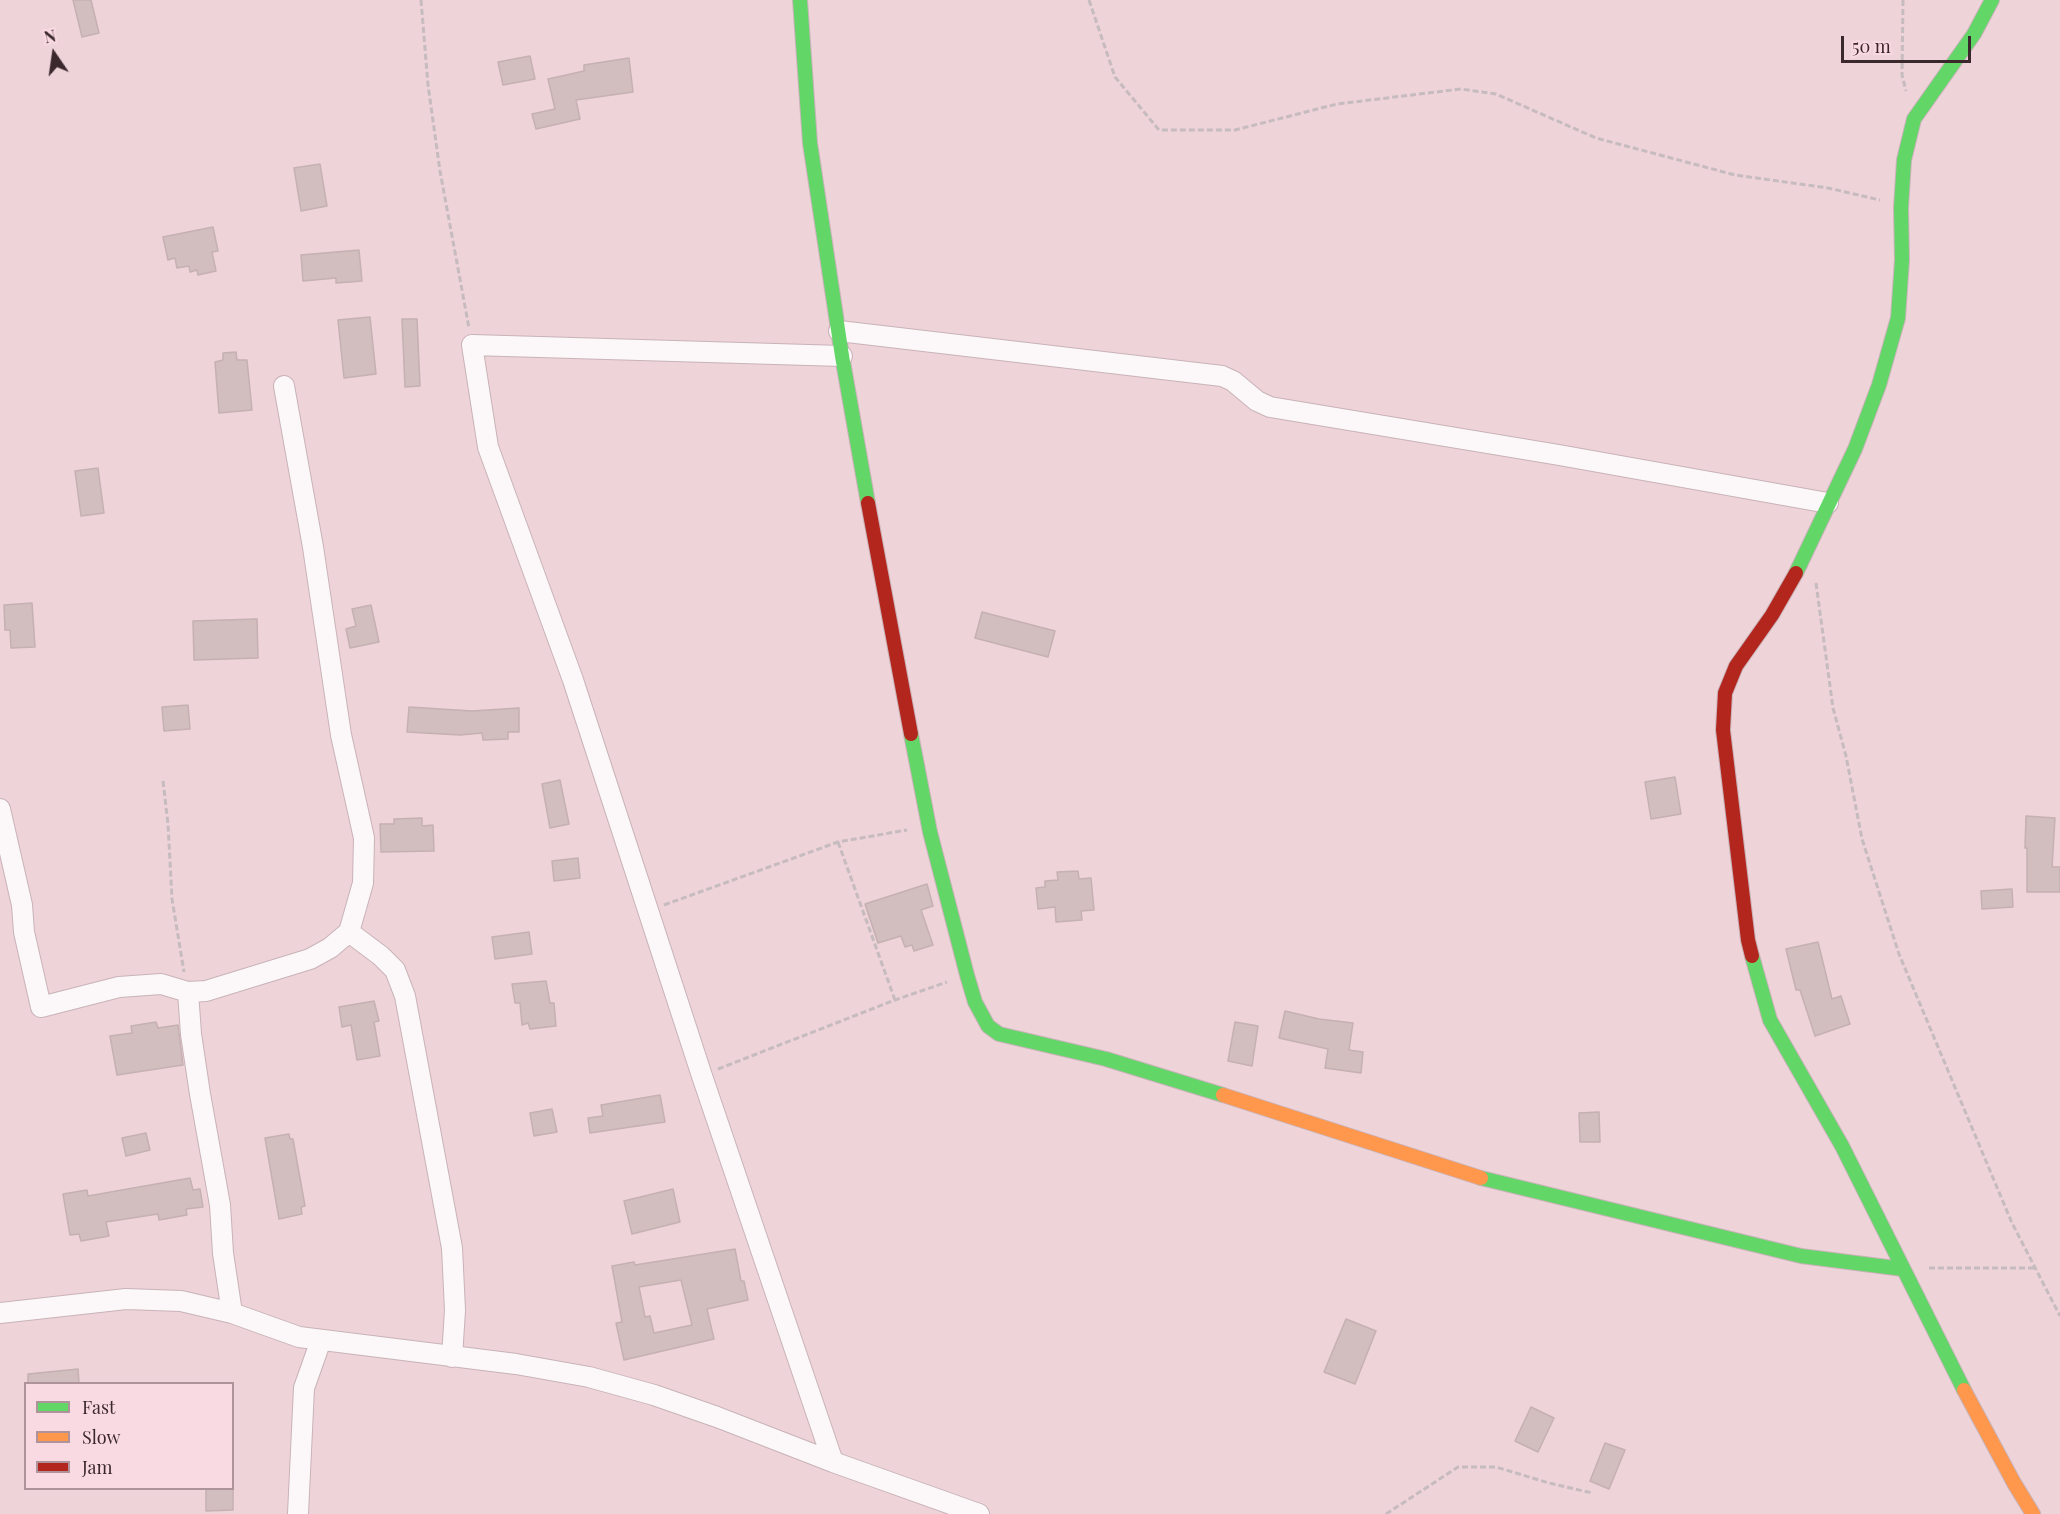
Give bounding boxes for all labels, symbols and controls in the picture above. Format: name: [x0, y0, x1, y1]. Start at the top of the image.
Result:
north arrow: [24, 24, 84, 84]
text: N: [42, 24, 58, 48]
scale bar: [1844, 24, 1974, 62]
text: 50 m: [1852, 34, 1891, 58]
legend: [24, 1382, 234, 1490]
text: Fast: [82, 1395, 115, 1419]
text: Slow: [82, 1425, 120, 1449]
text: Jam: [82, 1455, 112, 1479]

